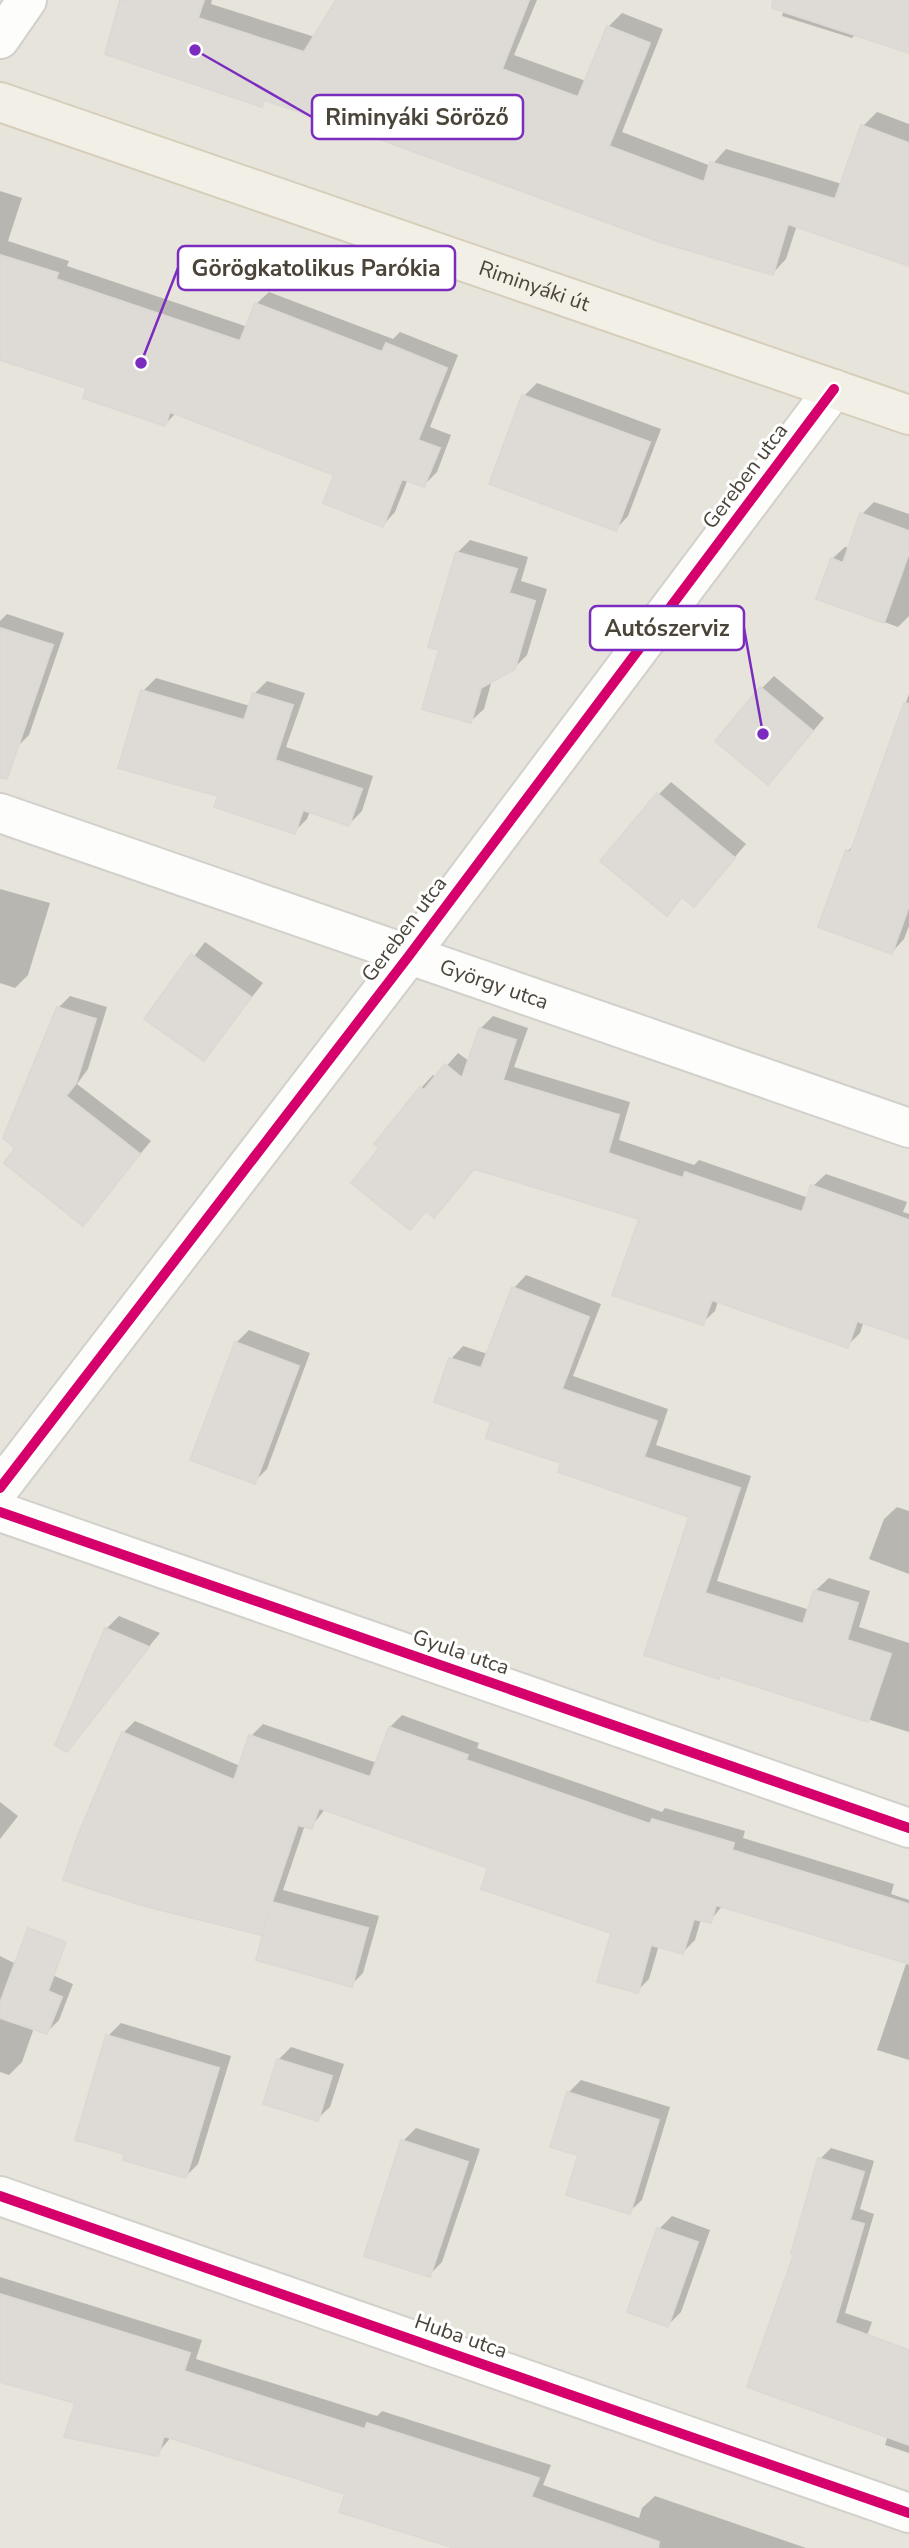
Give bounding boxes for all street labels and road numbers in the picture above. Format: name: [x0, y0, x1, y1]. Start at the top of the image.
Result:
street label: Riminyáki út: [475, 254, 594, 318]
street label: Gereben utca: [696, 417, 794, 535]
street label: Gereben utca: [355, 870, 453, 988]
street label: György utca: [436, 952, 552, 1016]
street label: Gyula utca: [409, 1622, 513, 1682]
street label: Huba utca: [411, 2307, 511, 2365]

